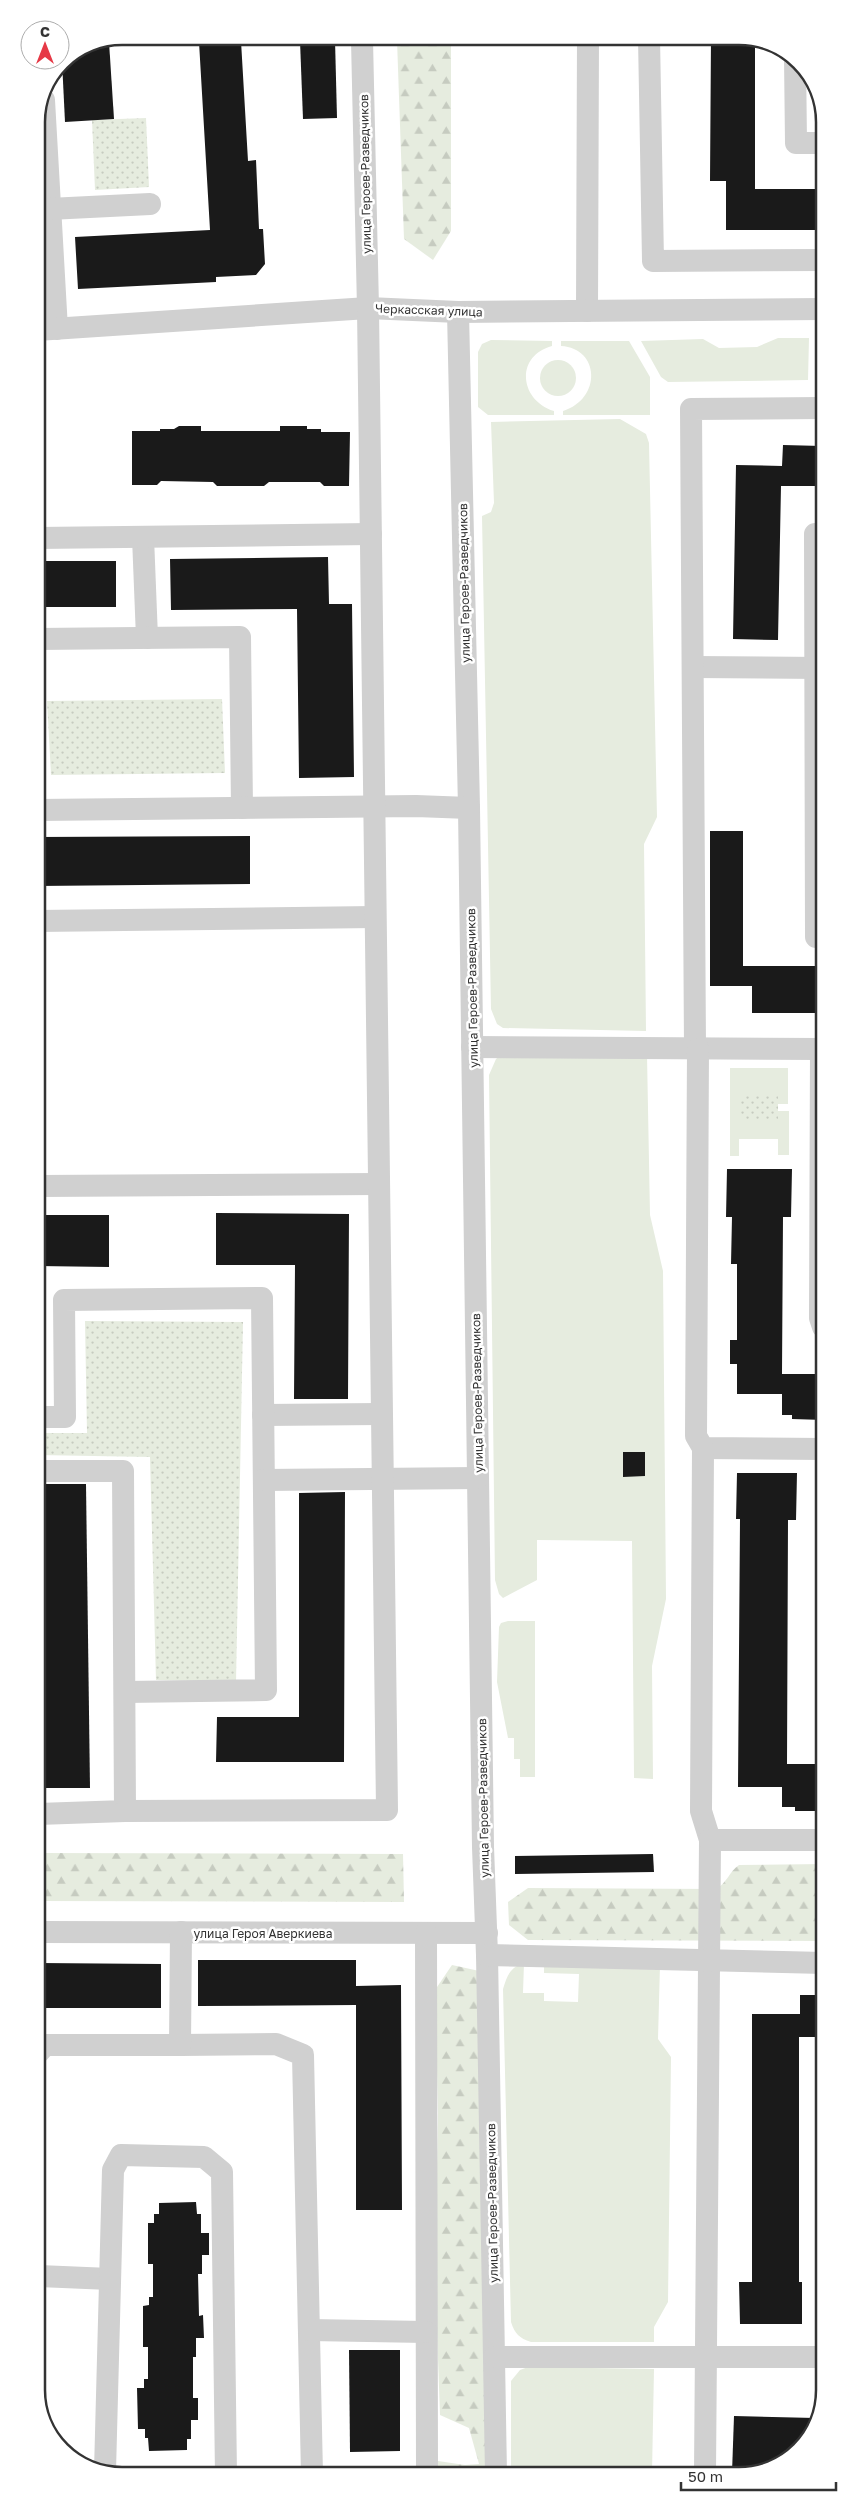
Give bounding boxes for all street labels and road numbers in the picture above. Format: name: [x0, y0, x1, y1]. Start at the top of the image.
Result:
street label: улица Героев-Разведчиков: [356, 94, 374, 254]
street label: Черкасская улица: [375, 301, 483, 319]
street label: улица Героев-Разведчиков: [455, 503, 473, 663]
street label: улица Героев-Разведчиков: [463, 908, 481, 1068]
street label: улица Героев-Разведчиков: [468, 1313, 486, 1473]
street label: улица Героев-Разведчиков: [474, 1718, 492, 1878]
street label: улица Героя Аверкиева: [194, 1926, 332, 1941]
street label: улица Героев-Разведчиков: [483, 2123, 501, 2283]

